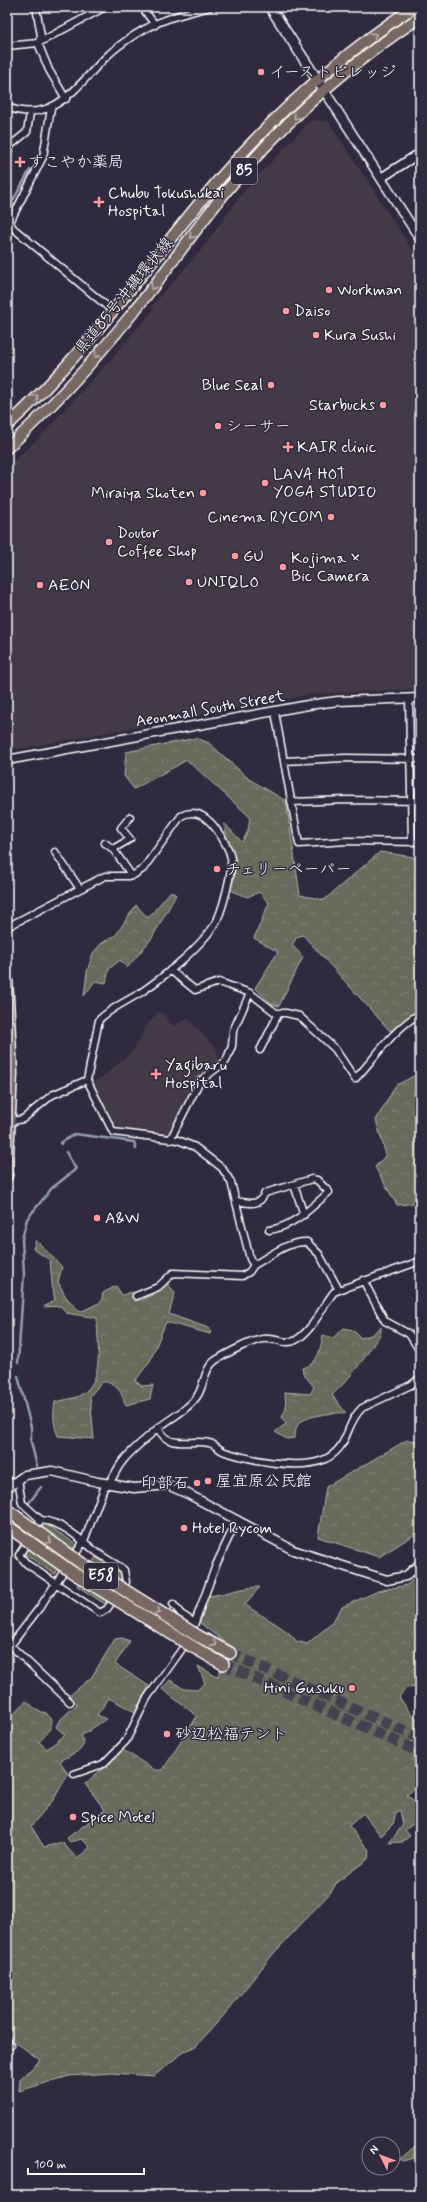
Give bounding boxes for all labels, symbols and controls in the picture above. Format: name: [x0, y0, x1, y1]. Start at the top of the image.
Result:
one-way arrow: [369, 33, 376, 40]
place label: イーストビレッジ: [269, 62, 396, 83]
marker: イーストビレッジ: [256, 67, 266, 77]
one-way arrow: [293, 112, 301, 120]
place label: すこやか薬局: [28, 152, 124, 173]
marker: すこやか薬局: [15, 157, 25, 167]
road number: 85: [231, 158, 257, 184]
place label: Chubu Tokushukai Hospital: [108, 183, 224, 222]
marker: Chubu Tokushukai Hospital: [93, 196, 105, 208]
one-way arrow: [190, 231, 197, 238]
street label: 県道85号沖縄環状線: [70, 233, 178, 359]
place label: Workman: [337, 280, 402, 301]
one-way arrow: [150, 283, 157, 290]
marker: Workman: [324, 285, 334, 295]
place label: Daiso: [294, 301, 330, 322]
marker: Daiso: [281, 306, 291, 316]
place label: Kura Sushi: [324, 325, 396, 346]
marker: Kura Sushi: [311, 330, 321, 340]
one-way arrow: [94, 351, 101, 358]
place label: Blue Seal: [202, 375, 263, 396]
marker: Blue Seal: [266, 380, 276, 390]
one-way arrow: [31, 394, 39, 402]
place label: Starbucks: [309, 395, 375, 416]
marker: Starbucks: [378, 400, 388, 410]
place label: シーサー: [226, 416, 291, 437]
marker: シーサー: [213, 421, 223, 431]
place label: KAIR clinic: [297, 437, 376, 458]
marker: KAIR clinic: [282, 441, 294, 453]
place label: LAVA HOT YOGA STUDIO: [273, 464, 377, 503]
marker: LAVA HOT YOGA STUDIO: [260, 478, 270, 488]
place label: Miraiya Shoten: [91, 483, 195, 504]
marker: Miraiya Shoten: [198, 488, 208, 498]
place label: Cinema RYCOM: [207, 507, 323, 528]
marker: Cinema RYCOM: [326, 512, 336, 522]
place label: Doutor Coffee Shop: [117, 523, 197, 562]
marker: Doutor Coffee Shop: [104, 537, 114, 547]
place label: GU: [243, 546, 264, 567]
place label: Kojima × Bic Camera: [291, 548, 370, 587]
marker: GU: [230, 551, 240, 561]
marker: Kojima × Bic Camera: [278, 562, 288, 572]
place label: UNIQLO: [197, 572, 259, 593]
place label: AEON: [48, 575, 90, 596]
marker: UNIQLO: [184, 577, 194, 587]
marker: AEON: [35, 580, 45, 590]
street label: Aeonmall South Street: [134, 685, 287, 732]
place label: チェリーペーパー: [225, 859, 351, 880]
marker: チェリーペーパー: [212, 864, 222, 874]
place label: Yagibaru Hospital: [165, 1055, 227, 1094]
marker: Yagibaru Hospital: [150, 1068, 162, 1080]
place label: A&W: [105, 1208, 139, 1229]
marker: A&W: [92, 1213, 102, 1223]
place label: 屋宜原公民館: [216, 1471, 312, 1492]
place label: 印部石: [141, 1473, 189, 1494]
marker: 屋宜原公民館: [203, 1476, 213, 1486]
marker: 印部石: [192, 1478, 202, 1488]
place label: Hotel Rycom: [192, 1518, 272, 1539]
marker: Hotel Rycom: [179, 1523, 189, 1533]
one-way arrow: [45, 1536, 52, 1543]
road number: E58: [84, 1563, 118, 1589]
one-way arrow: [154, 1608, 161, 1615]
one-way arrow: [210, 1640, 217, 1647]
place label: Hini Gusuku: [264, 1678, 344, 1699]
marker: Hini Gusuku: [347, 1683, 357, 1693]
place label: 砂辺松福テント: [175, 1724, 287, 1745]
marker: 砂辺松福テント: [162, 1729, 172, 1739]
place label: Spice Motel: [81, 1807, 154, 1828]
marker: Spice Motel: [68, 1812, 78, 1822]
north arrow: [361, 2136, 401, 2176]
text: N: [367, 2143, 382, 2157]
scale bar: [28, 2150, 144, 2176]
text: 100 m: [34, 2157, 66, 2173]

